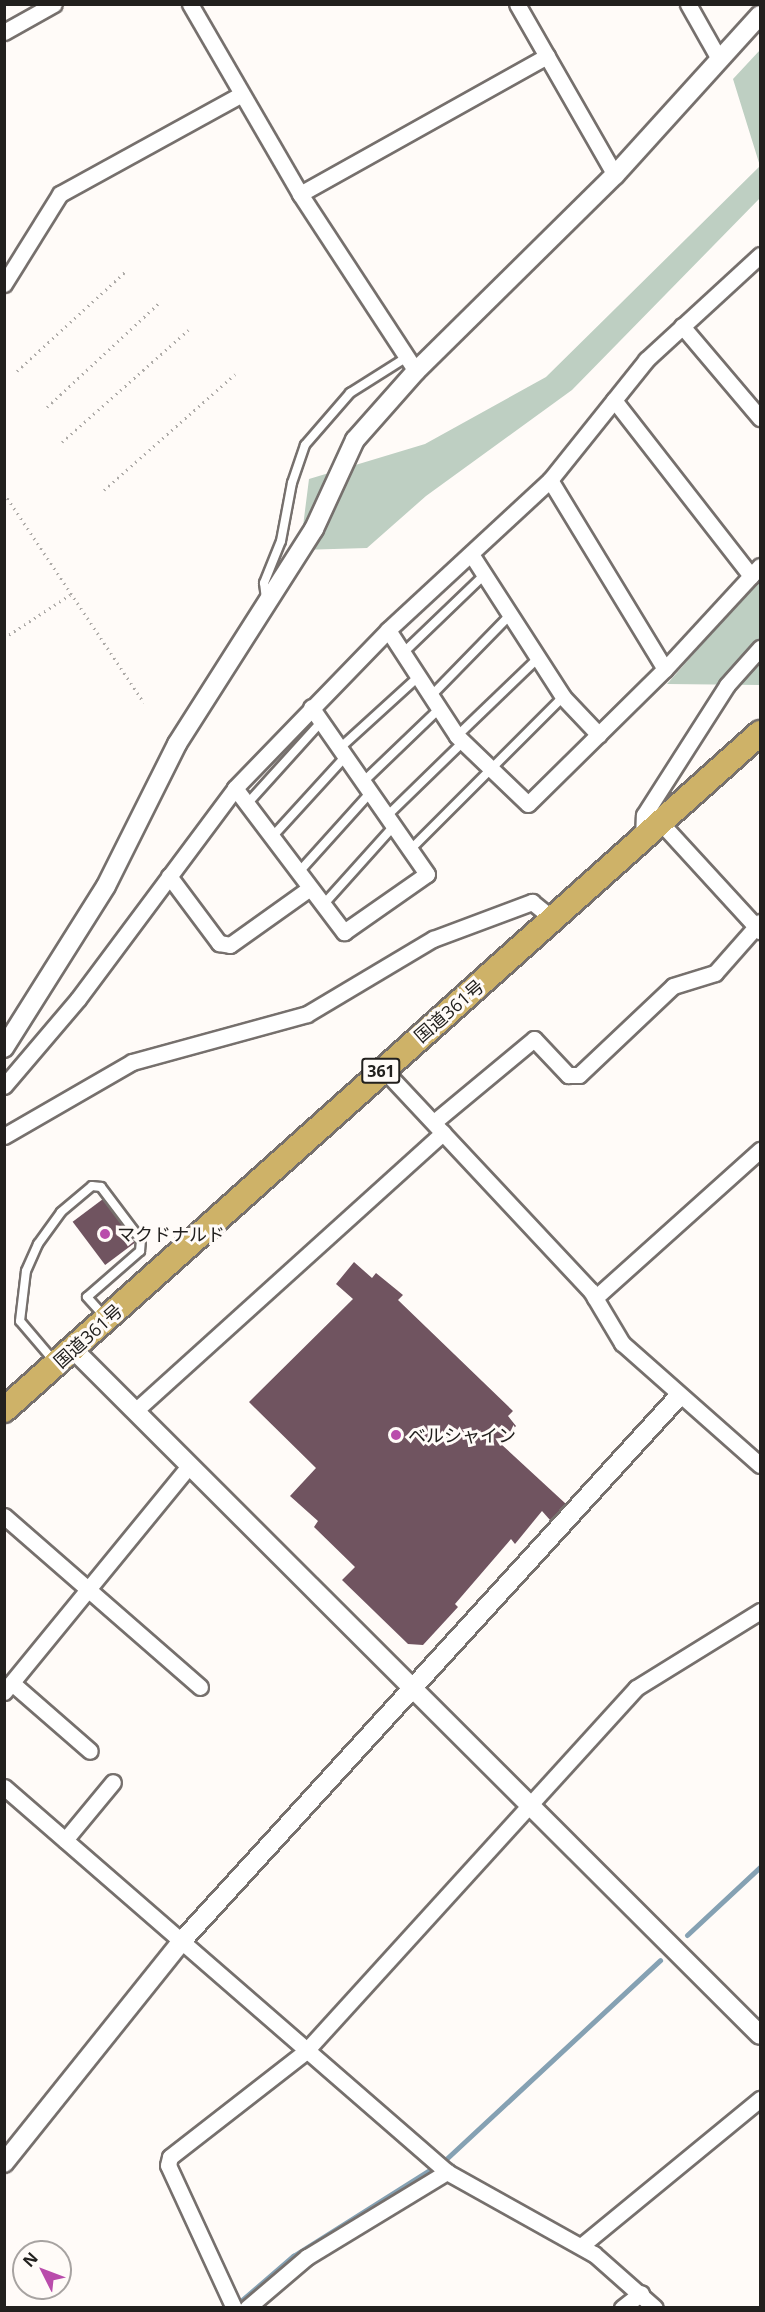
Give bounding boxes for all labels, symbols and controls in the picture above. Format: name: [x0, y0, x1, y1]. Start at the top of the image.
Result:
street label: 国道361号: [410, 975, 488, 1047]
road number: 361: [360, 1058, 402, 1084]
place label: マクドナルド: [117, 1223, 225, 1245]
marker: マクドナルド: [98, 1227, 112, 1241]
street label: 国道361号: [49, 1300, 127, 1372]
place label: ベルシャイン: [408, 1424, 516, 1446]
marker: ベルシャイン: [389, 1428, 403, 1442]
north arrow: [12, 2240, 72, 2300]
text: N: [18, 2247, 43, 2271]

